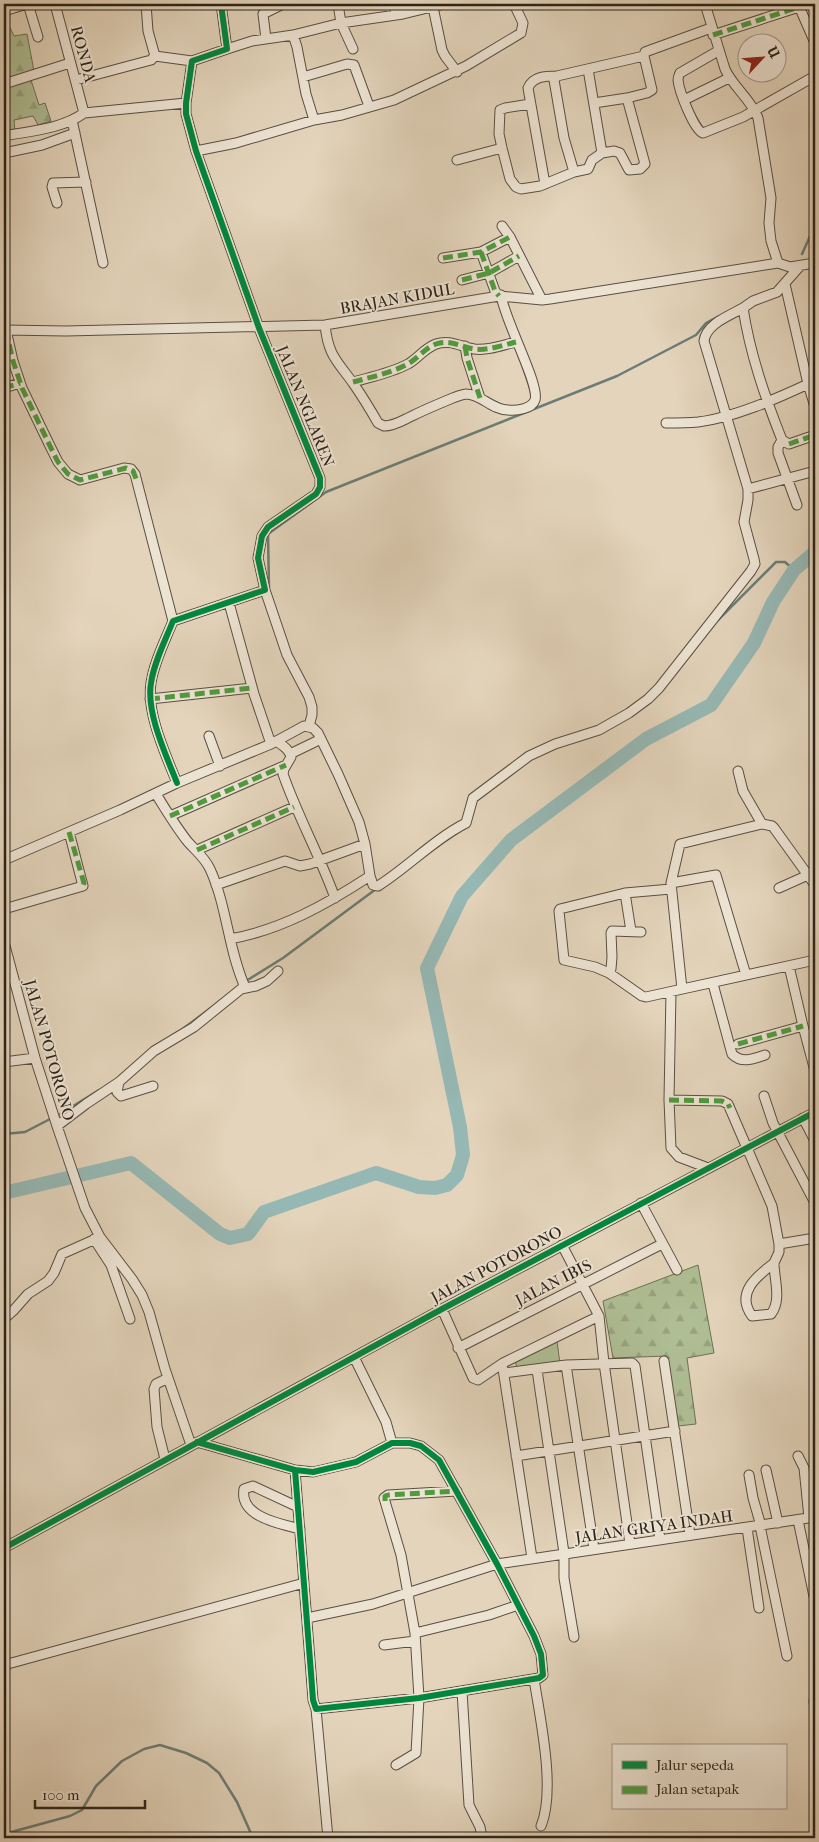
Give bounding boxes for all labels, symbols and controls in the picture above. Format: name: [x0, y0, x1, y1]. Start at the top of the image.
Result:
street label: RONDA: [67, 24, 100, 85]
north arrow: [736, 32, 786, 82]
text: U: [763, 43, 783, 61]
street label: BRAJAN KIDUL: [338, 279, 456, 318]
street label: JALAN NGLAREN: [272, 341, 339, 470]
street label: JALAN POTORONO: [20, 975, 79, 1123]
street label: JALAN POTORONO: [426, 1222, 565, 1308]
street label: JALAN IBIS: [510, 1255, 595, 1311]
street label: JALAN GRIYA INDAH: [572, 1506, 734, 1547]
legend: [612, 1744, 786, 1810]
text: Jalur sepeda: [655, 1756, 735, 1774]
scale bar: [35, 1777, 145, 1809]
text: Jalan setapak: [655, 1780, 740, 1798]
text: 100 m: [42, 1786, 80, 1804]

